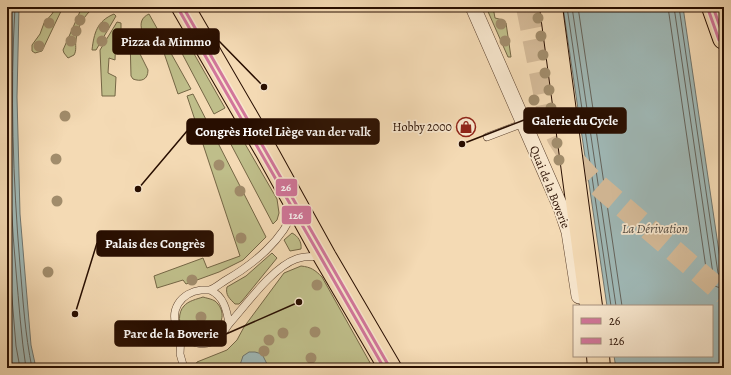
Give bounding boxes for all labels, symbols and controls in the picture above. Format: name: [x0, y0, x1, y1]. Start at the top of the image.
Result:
callout: Pizza da Mimmo: [113, 29, 219, 54]
text: Pizza da Mimmo: [121, 33, 211, 50]
callout: Galerie du Cycle: [524, 108, 626, 133]
text: Galerie du Cycle: [532, 112, 618, 129]
shop icon: Hobby 2000: [455, 116, 477, 138]
callout: Congrès Hotel Liège van der valk: [187, 119, 379, 144]
place label: Hobby 2000: [393, 119, 452, 135]
text: Congrès Hotel Liège van der valk: [195, 123, 371, 140]
street label: Quai de la Boverie: [526, 143, 574, 231]
line badge: 26: [275, 178, 298, 197]
text: 26: [281, 180, 291, 195]
line badge: 126: [281, 205, 312, 225]
text: 126: [289, 208, 303, 223]
water label: La Dérivation: [622, 220, 688, 237]
callout: Palais des Congrès: [97, 231, 213, 256]
text: Palais des Congrès: [105, 235, 205, 252]
legend: [573, 305, 713, 357]
text: 26: [609, 313, 621, 329]
callout: Parc de la Boverie: [115, 321, 226, 346]
text: Parc de la Boverie: [123, 325, 219, 342]
text: 126: [609, 333, 625, 349]

